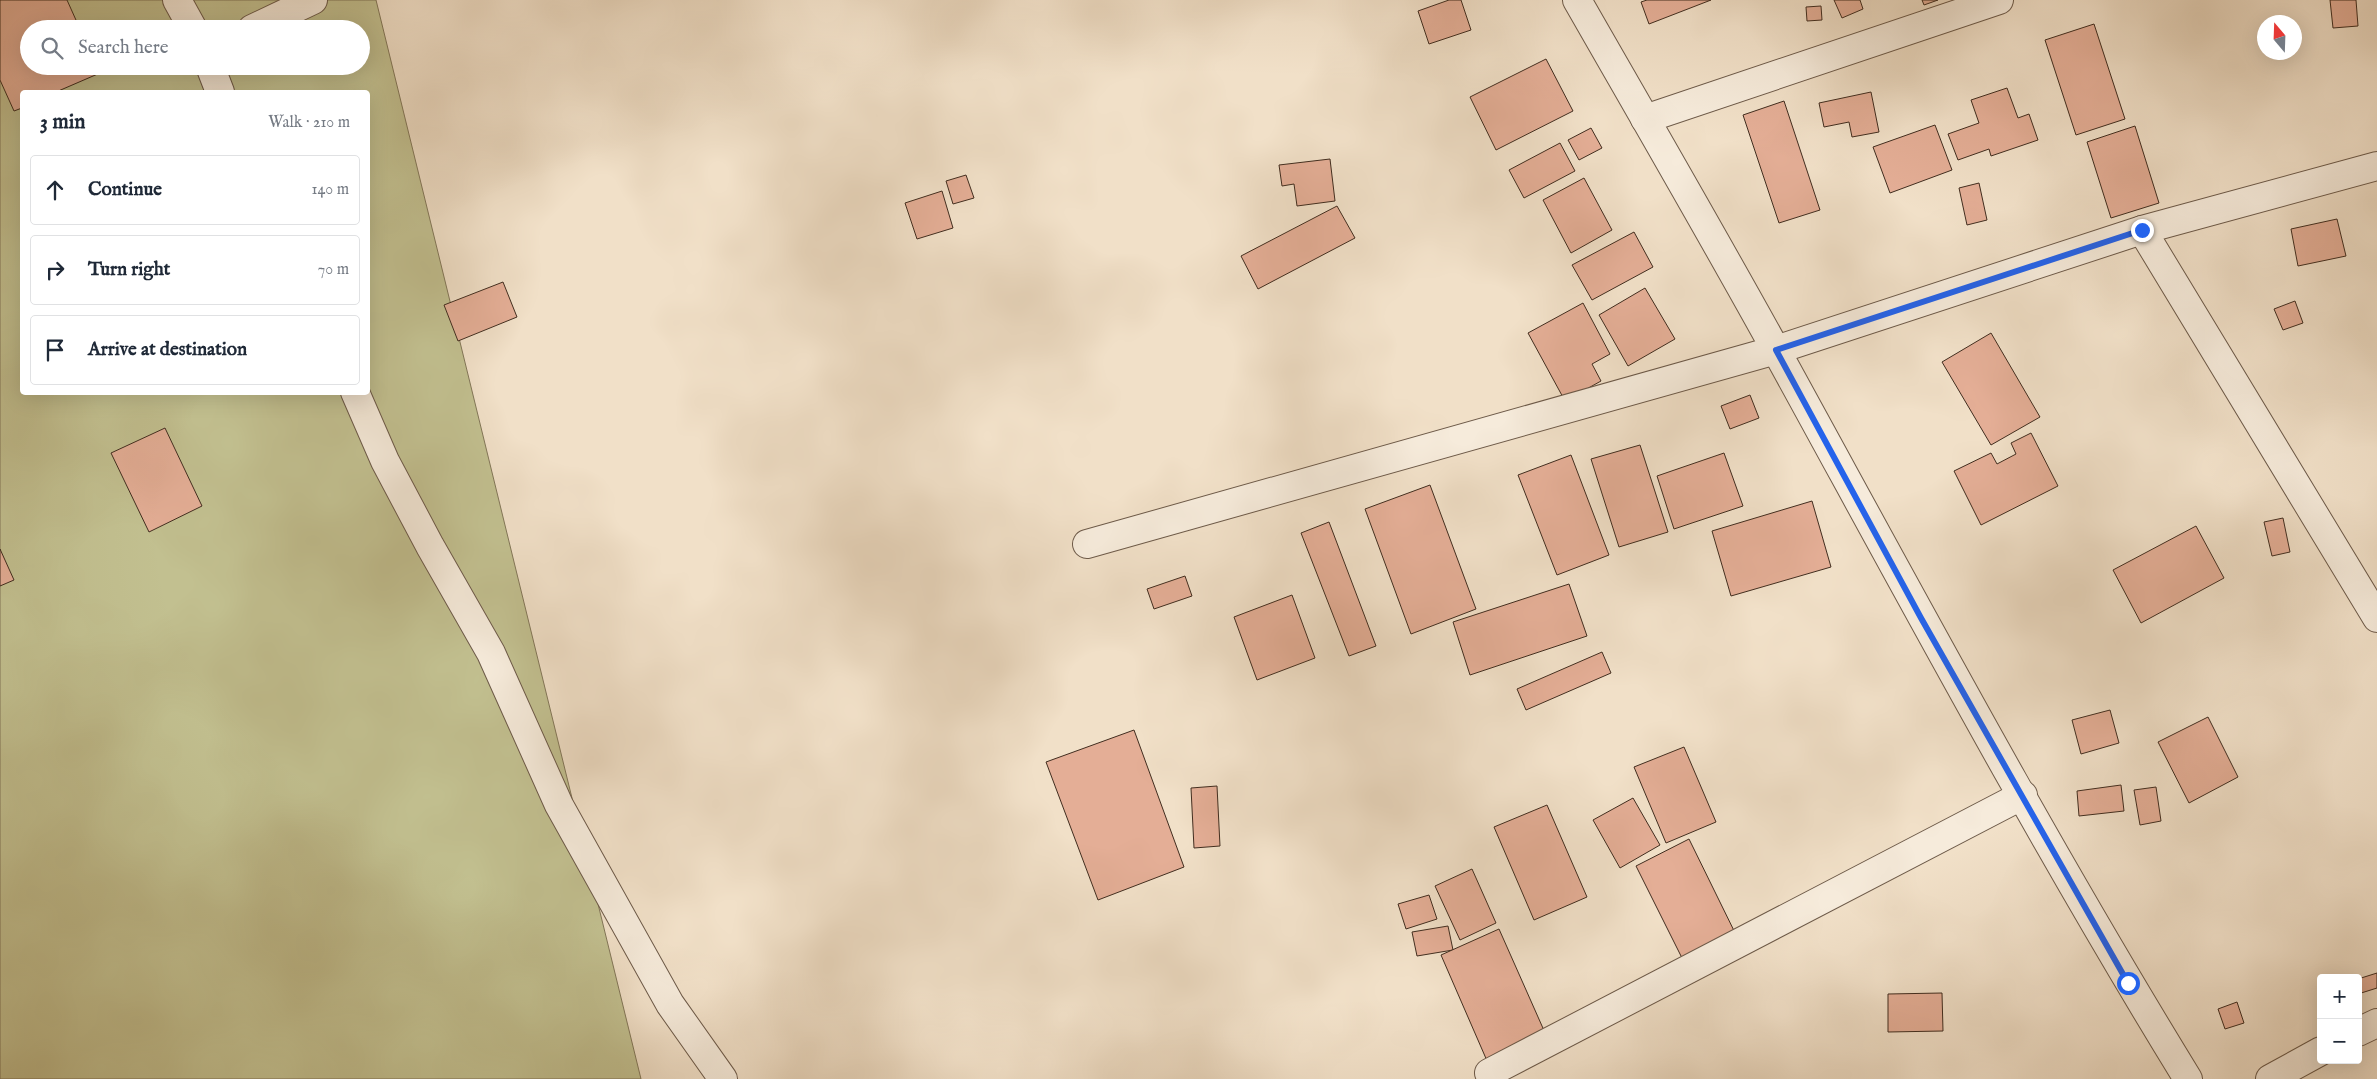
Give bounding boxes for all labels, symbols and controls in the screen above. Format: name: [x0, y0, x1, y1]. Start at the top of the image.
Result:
north arrow: [2257, 15, 2302, 60]
search box: [20, 20, 370, 75]
icon: search: [38, 34, 66, 62]
text: Search here: [78, 36, 169, 60]
text: 3 min: [40, 109, 85, 136]
text: Walk · 210 m: [268, 113, 350, 133]
icon: ahead: [41, 176, 69, 204]
text: Continue: [88, 178, 162, 202]
text: 140 m: [311, 180, 349, 200]
route end: [2131, 219, 2154, 242]
icon: right: [41, 256, 69, 284]
text: Turn right: [88, 258, 170, 282]
text: 70 m: [318, 260, 349, 280]
icon: arrive: [41, 336, 69, 364]
text: Arrive at destination: [88, 338, 247, 362]
route start: [2117, 972, 2140, 995]
map controls: [2317, 974, 2362, 1064]
button: +: [2317, 974, 2362, 1019]
button: −: [2317, 1019, 2362, 1064]

